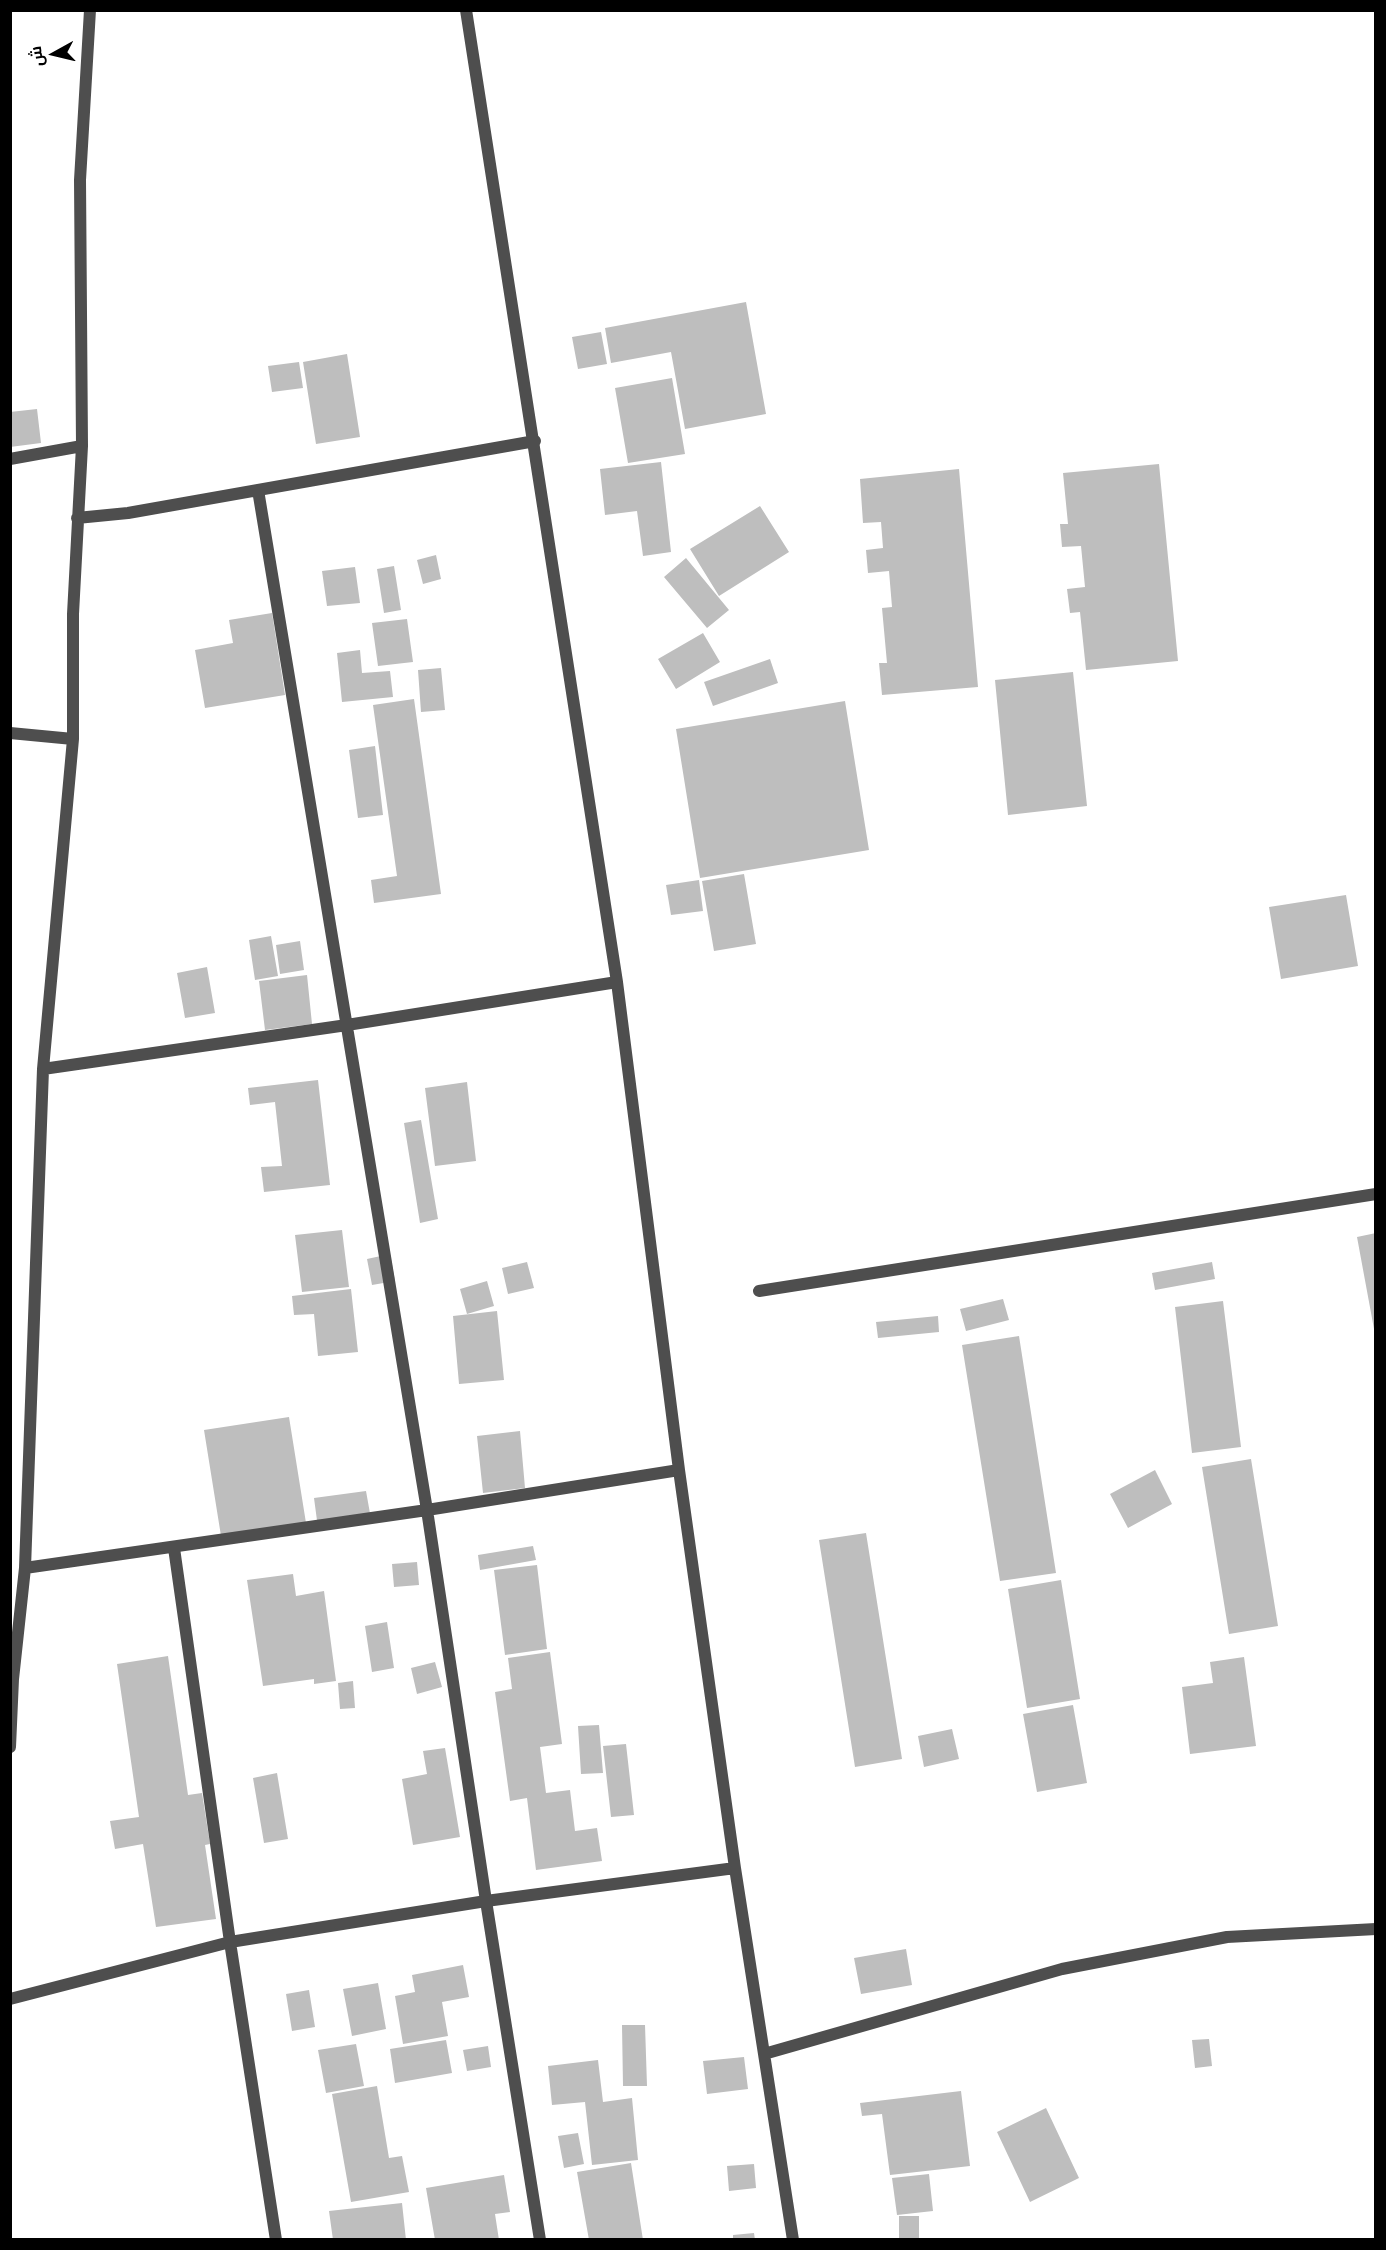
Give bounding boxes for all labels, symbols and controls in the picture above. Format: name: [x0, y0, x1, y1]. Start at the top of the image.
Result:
north arrow: [24, 24, 84, 84]
text: ش: [25, 45, 48, 68]

